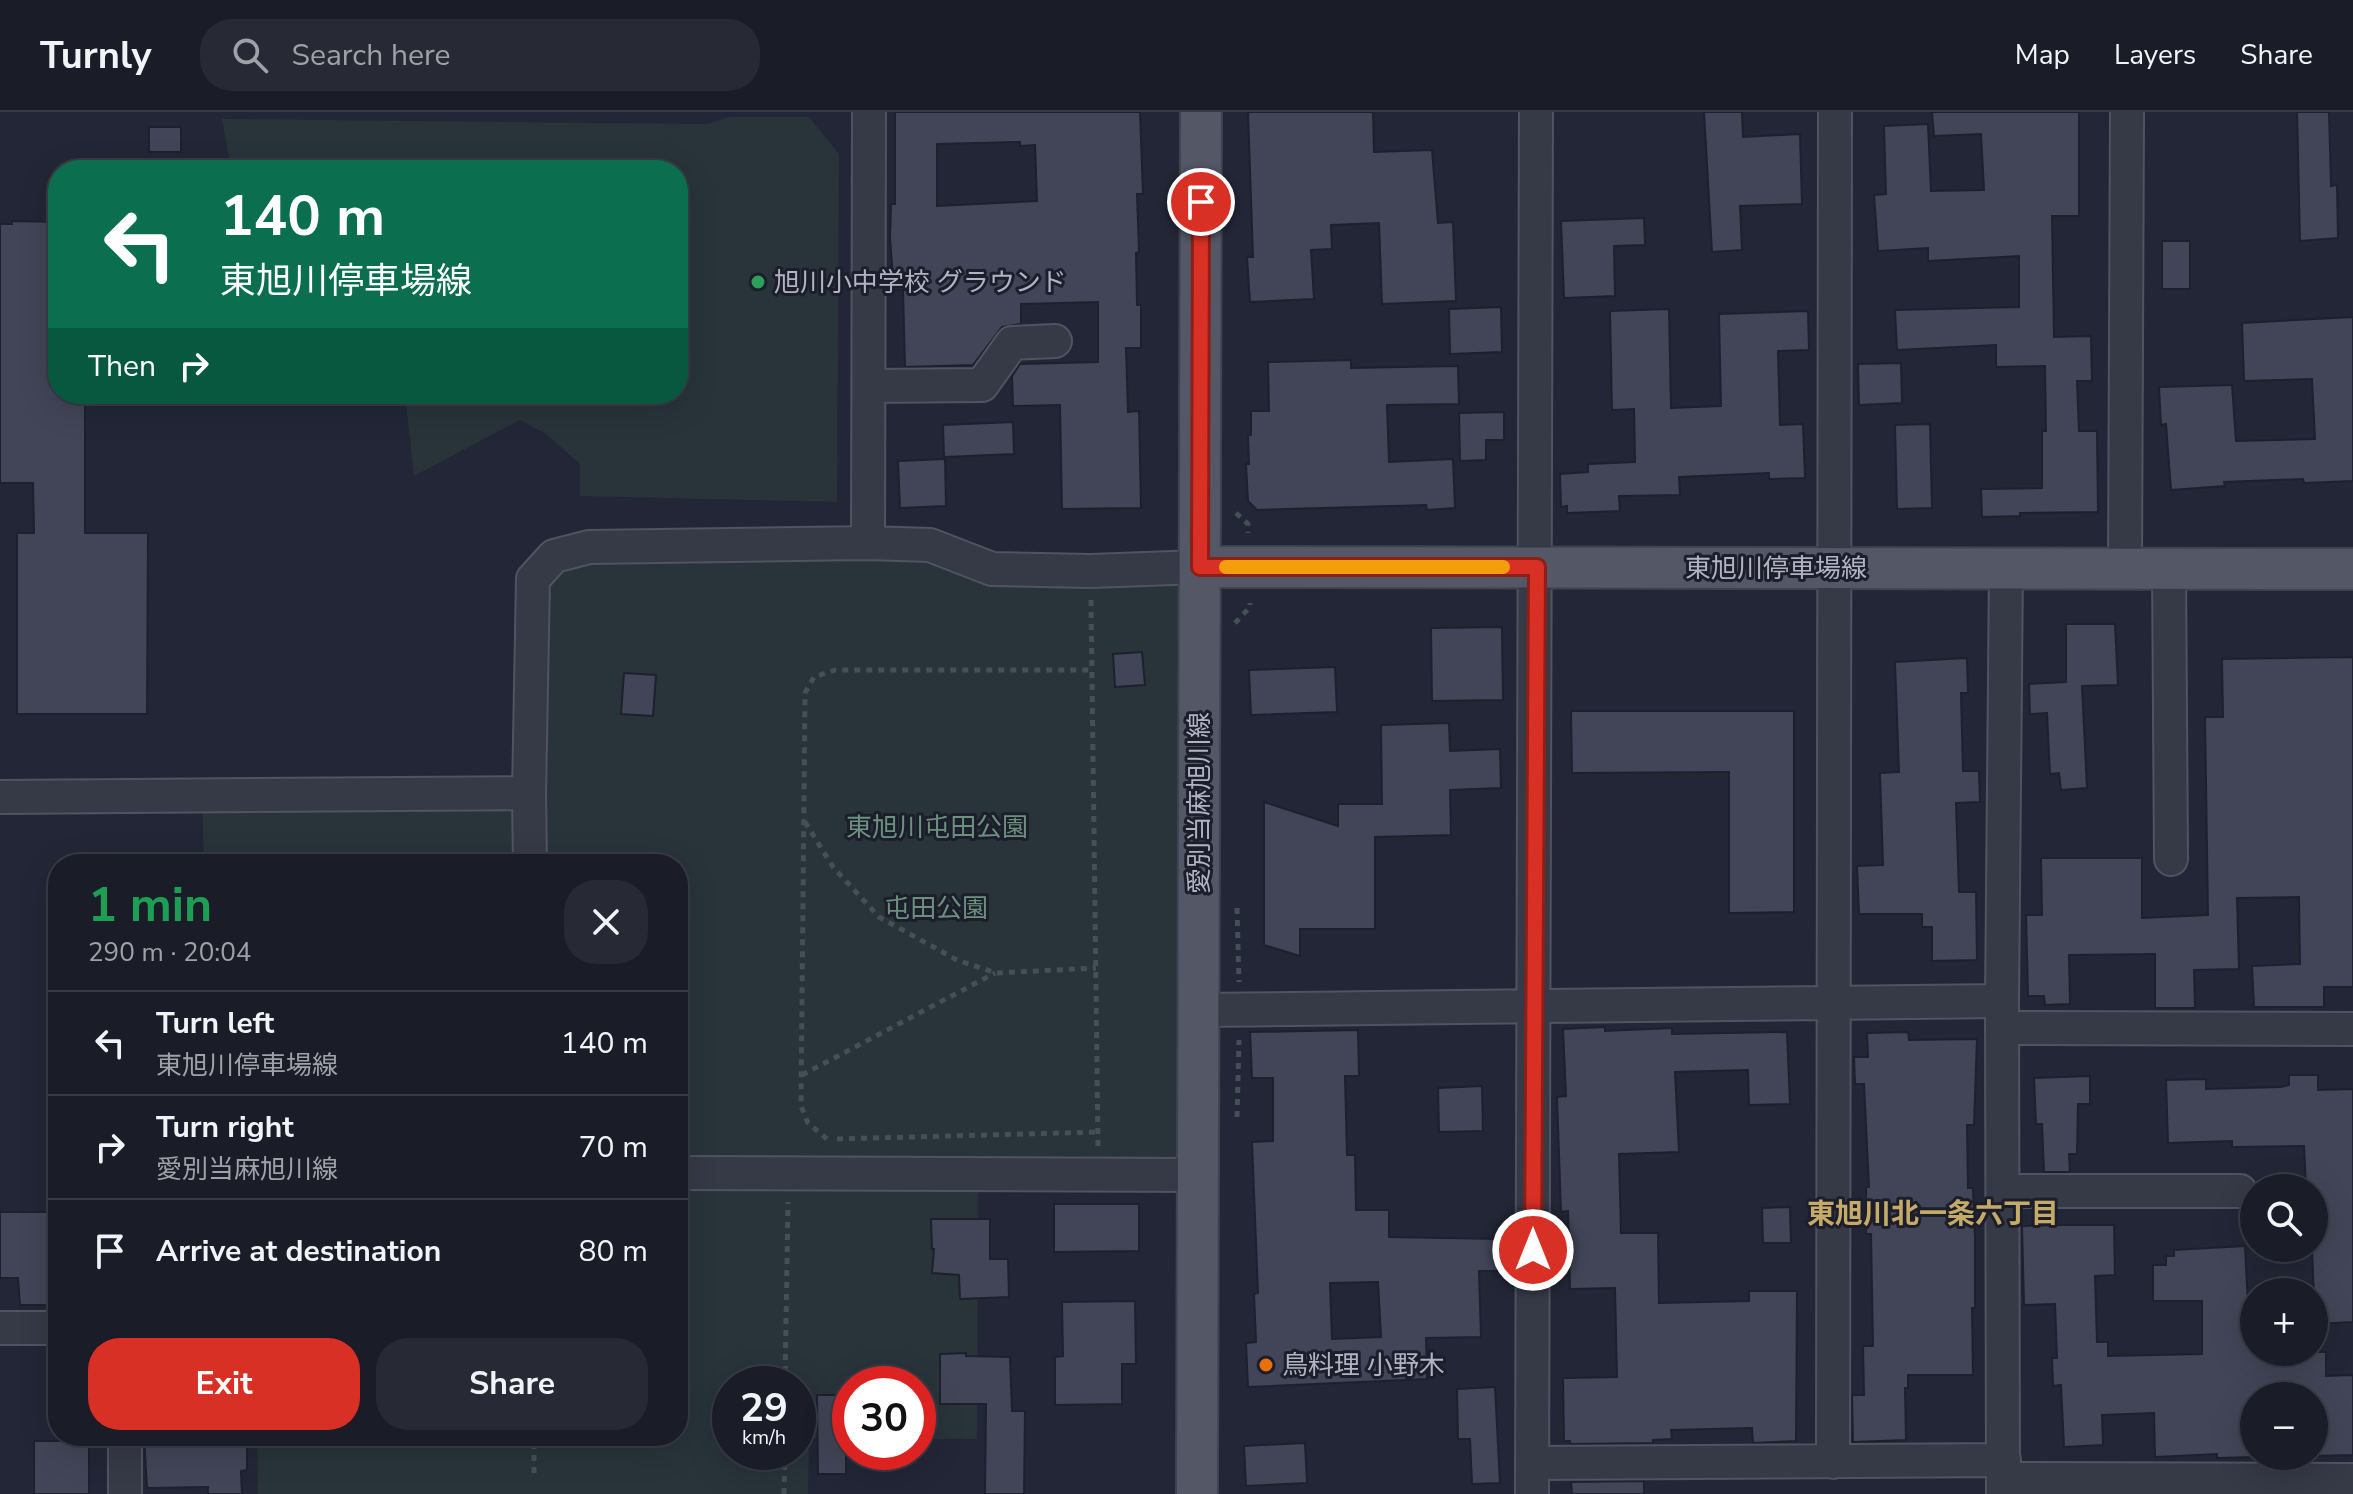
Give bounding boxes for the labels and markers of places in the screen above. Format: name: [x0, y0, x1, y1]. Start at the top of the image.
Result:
pin: [1167, 168, 1235, 236]
place label: 旭川小中学校 グラウンド: [774, 265, 1067, 300]
marker: 旭川小中学校 グラウンド: [749, 273, 767, 291]
place label: 鳥料理 小野木: [1282, 1348, 1445, 1383]
marker: 鳥料理 小野木: [1257, 1356, 1275, 1374]

